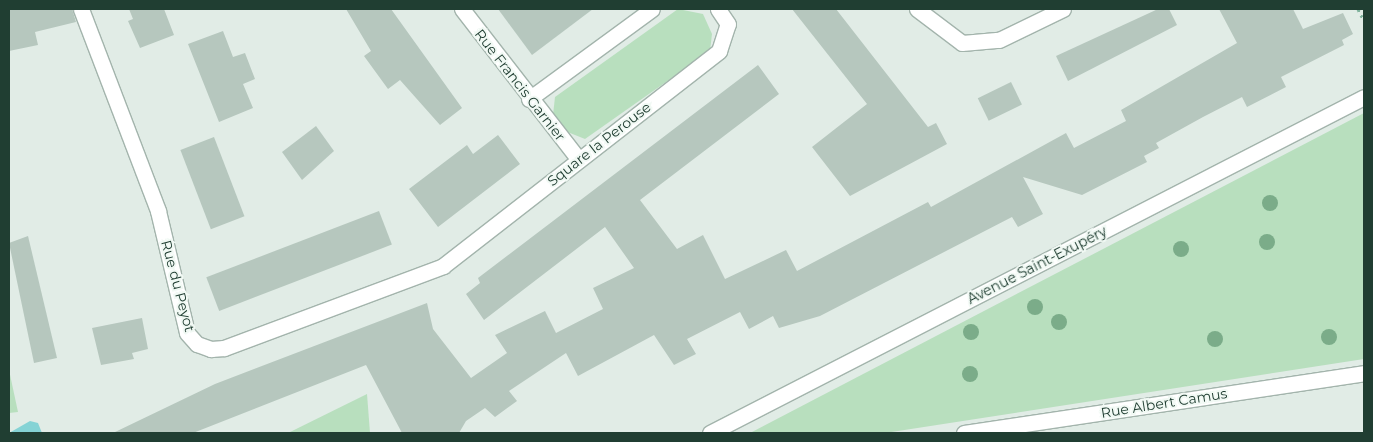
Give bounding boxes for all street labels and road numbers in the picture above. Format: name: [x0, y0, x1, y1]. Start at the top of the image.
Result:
street label: Rue Francis Garnier: [471, 26, 569, 144]
street label: Square la Perouse: [544, 99, 654, 189]
street label: Avenue Saint-Exupéry: [964, 222, 1110, 308]
street label: Rue du Peyot: [158, 238, 198, 334]
street label: Rue Albert Camus: [1100, 385, 1228, 421]

